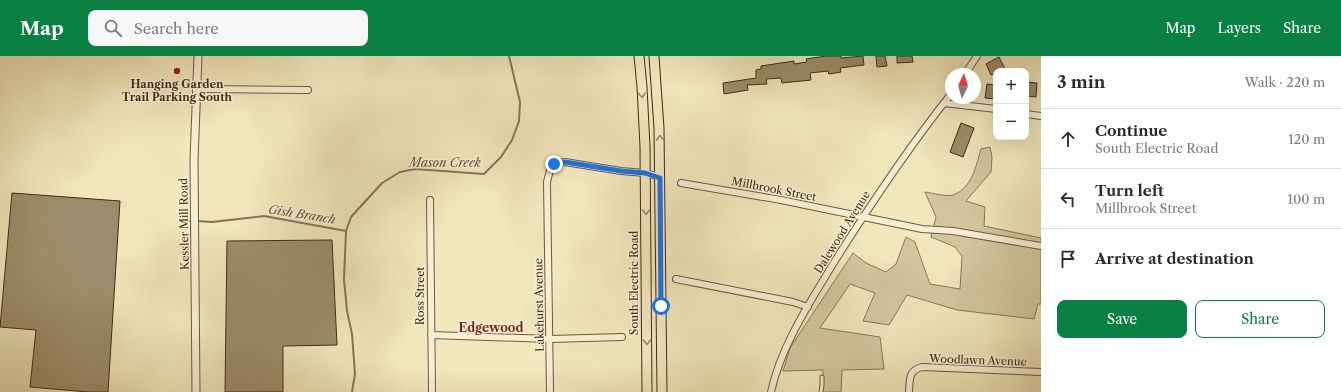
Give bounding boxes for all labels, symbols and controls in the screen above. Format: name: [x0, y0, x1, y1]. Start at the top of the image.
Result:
search box: [88, 10, 368, 46]
text: Map: [20, 17, 64, 40]
icon: search: [102, 17, 124, 39]
text: Search here: [134, 19, 219, 38]
text: Map: [1165, 19, 1195, 37]
text: Layers: [1217, 19, 1261, 37]
text: Share: [1283, 19, 1321, 37]
marker: Hanging Garden Trail Parking South: [172, 66, 182, 76]
north arrow: [945, 68, 981, 104]
map controls: [993, 68, 1029, 140]
button: +: [993, 68, 1029, 104]
text: 3 min: [1057, 72, 1106, 92]
text: Walk · 220 m: [1245, 74, 1325, 90]
place label: Hanging Garden Trail Parking South: [122, 77, 233, 104]
one-way arrow: [638, 92, 647, 98]
button: −: [993, 104, 1029, 140]
text: Continue: [1095, 121, 1167, 140]
icon: ahead: [1057, 128, 1079, 150]
text: 120 m: [1288, 131, 1325, 147]
one-way arrow: [656, 135, 664, 141]
text: South Electric Road: [1095, 140, 1218, 156]
water label: Mason Creek: [407, 155, 482, 170]
route end: [545, 155, 563, 173]
street label: Millbrook Street: [731, 174, 818, 204]
street label: Kessler Mill Road: [176, 178, 192, 270]
text: Turn left: [1095, 181, 1164, 200]
street label: Dalewood Avenue: [811, 188, 873, 276]
icon: left: [1057, 188, 1079, 210]
text: 100 m: [1287, 191, 1325, 207]
text: Millbrook Street: [1095, 200, 1196, 216]
water label: Gish Branch: [267, 201, 337, 227]
one-way arrow: [642, 209, 650, 215]
street label: South Electric Road: [627, 231, 641, 335]
icon: arrive: [1057, 248, 1079, 270]
text: Arrive at destination: [1095, 249, 1254, 268]
street label: Lakehurst Avenue: [531, 258, 547, 352]
street label: Ross Street: [413, 267, 427, 325]
route start: [652, 297, 670, 315]
button: Save: [1057, 300, 1187, 338]
button: Share: [1195, 300, 1325, 338]
district label: Edgewood: [459, 320, 524, 335]
one-way arrow: [643, 339, 651, 345]
street label: Woodlawn Avenue: [928, 351, 1027, 369]

